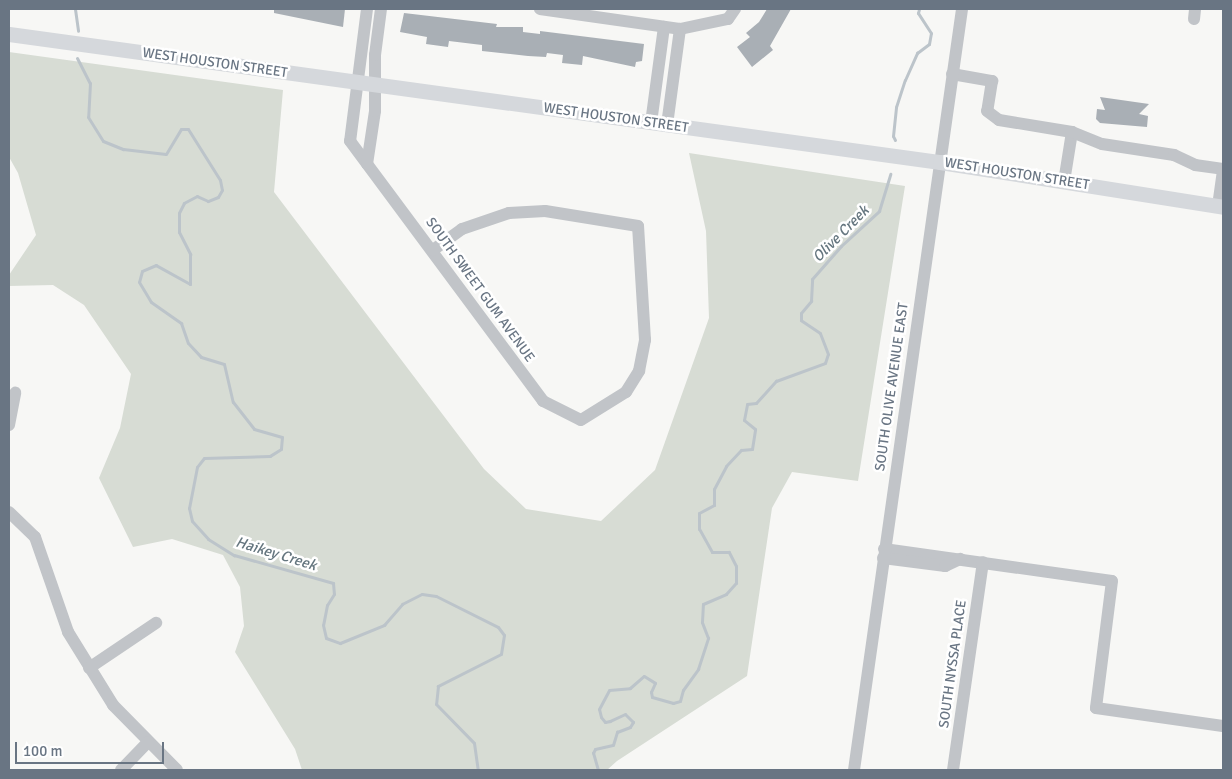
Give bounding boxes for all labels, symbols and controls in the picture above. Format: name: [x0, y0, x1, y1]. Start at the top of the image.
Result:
street label: WEST HOUSTON STREET: [141, 44, 289, 82]
street label: WEST HOUSTON STREET: [542, 99, 690, 137]
street label: WEST HOUSTON STREET: [943, 154, 1091, 194]
water label: Olive Creek: [809, 202, 873, 266]
street label: SOUTH SWEET GUM AVENUE: [422, 215, 538, 365]
street label: SOUTH OLIVE AVENUE EAST: [872, 302, 912, 472]
water label: Haikey Creek: [233, 533, 319, 575]
street label: SOUTH NYSSA PLACE: [936, 599, 970, 729]
scale bar: [18, 732, 166, 764]
text: 100 m: [23, 742, 63, 760]

